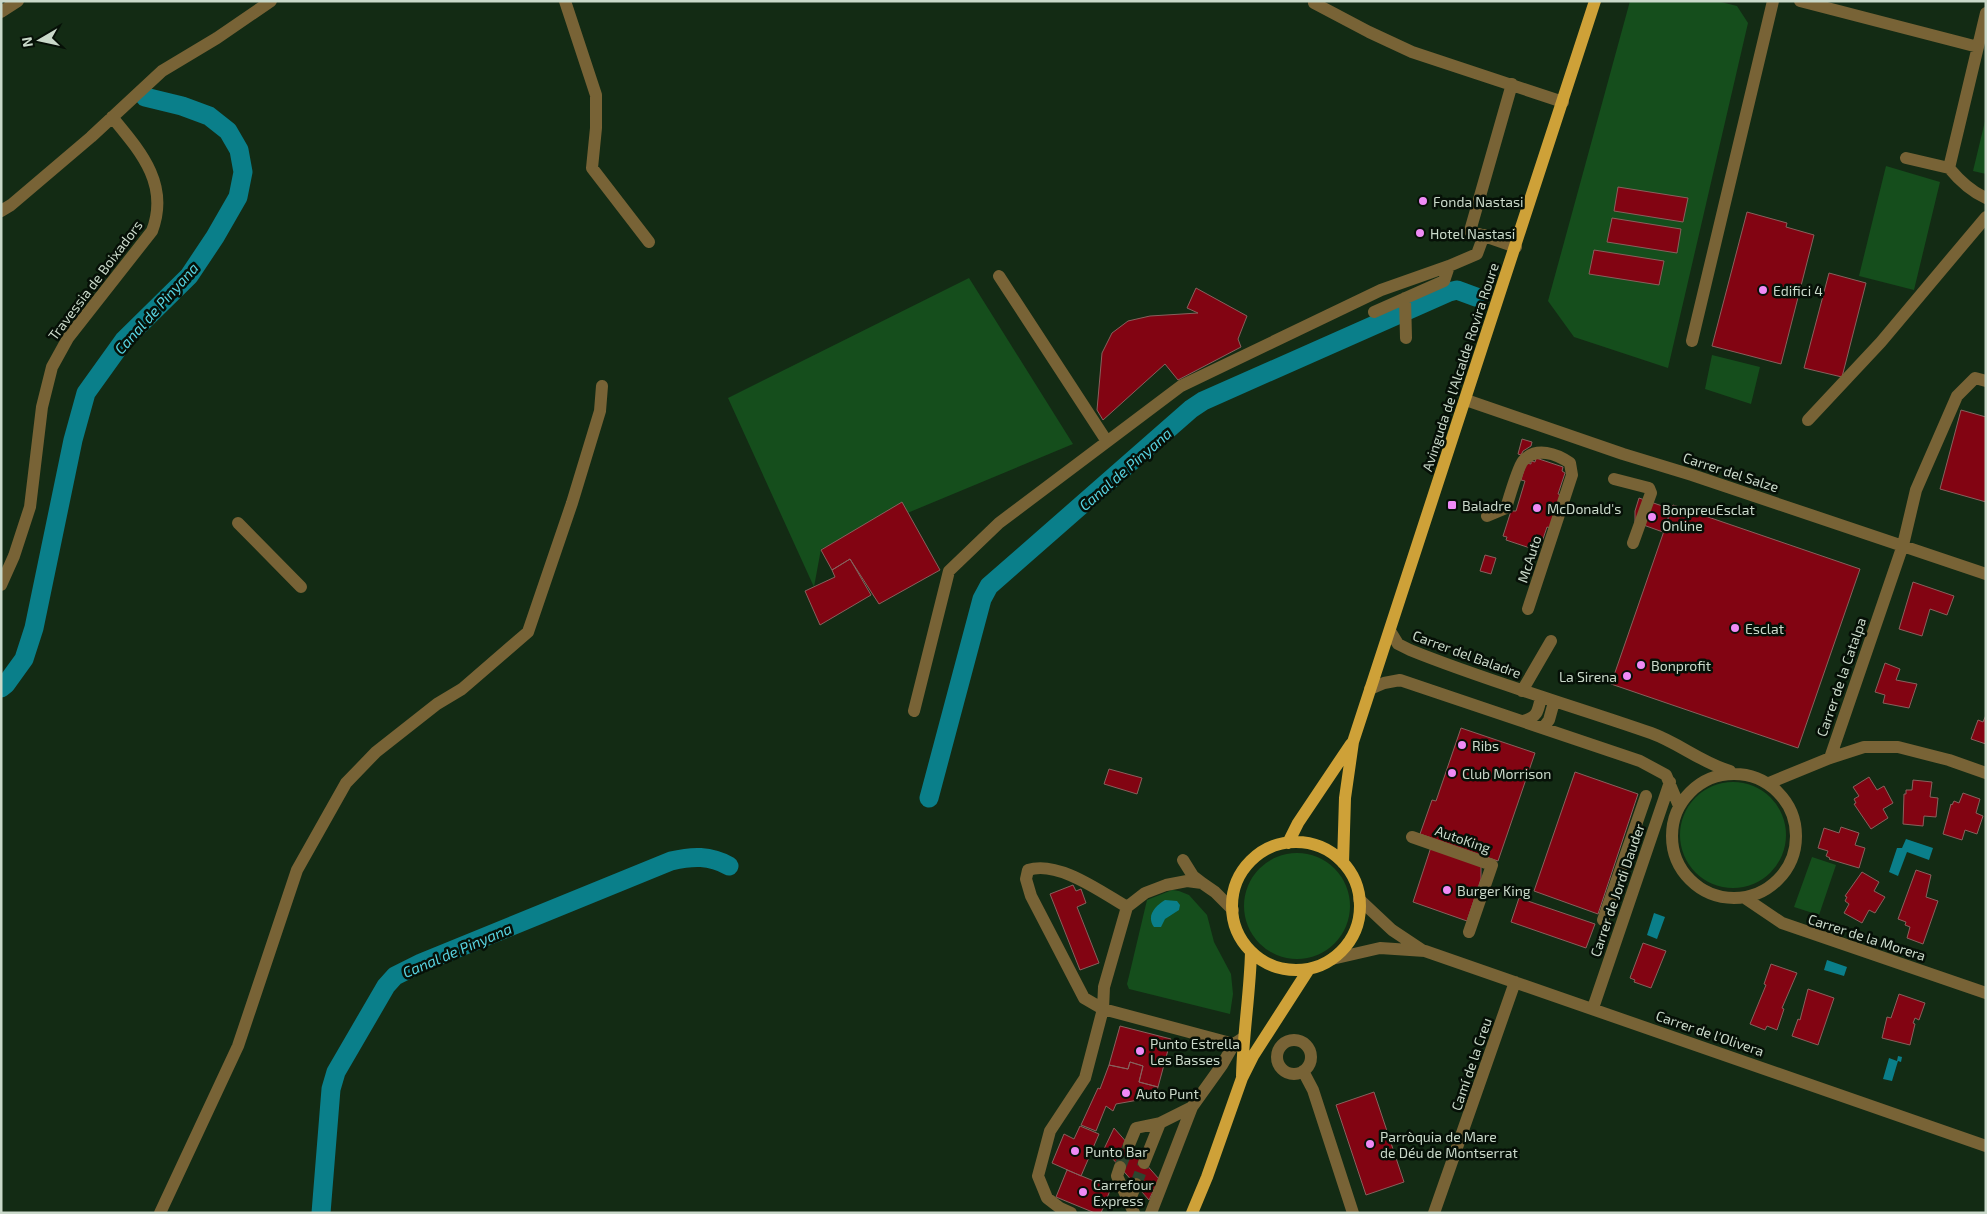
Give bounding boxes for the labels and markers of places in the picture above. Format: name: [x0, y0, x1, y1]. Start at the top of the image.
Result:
place label: Fonda Nastasi: [1433, 193, 1524, 210]
marker: Fonda Nastasi: [1417, 195, 1429, 207]
place label: Hotel Nastasi: [1430, 225, 1515, 242]
marker: Hotel Nastasi: [1414, 227, 1426, 239]
place label: Edifici 4: [1773, 282, 1823, 299]
marker: Edifici 4: [1757, 284, 1769, 296]
place label: Baladre: [1462, 497, 1511, 514]
marker: Baladre: [1446, 499, 1458, 511]
place label: McDonald's: [1547, 500, 1621, 517]
place label: BonpreuEsclat Online: [1662, 501, 1755, 534]
marker: McDonald's: [1531, 502, 1543, 514]
marker: BonpreuEsclat Online: [1646, 511, 1658, 523]
place label: Esclat: [1745, 620, 1784, 637]
marker: Esclat: [1729, 622, 1741, 634]
place label: Bonprofit: [1651, 657, 1711, 674]
marker: Bonprofit: [1635, 659, 1647, 671]
place label: La Sirena: [1559, 668, 1617, 685]
marker: La Sirena: [1621, 670, 1633, 682]
place label: Ribs: [1472, 737, 1499, 754]
marker: Ribs: [1456, 739, 1468, 751]
place label: Club Morrison: [1462, 765, 1551, 782]
marker: Club Morrison: [1446, 767, 1458, 779]
place label: Burger King: [1457, 882, 1531, 899]
marker: Burger King: [1441, 884, 1453, 896]
place label: Punto Estrella Les Basses: [1150, 1035, 1240, 1068]
marker: Punto Estrella Les Basses: [1134, 1045, 1146, 1057]
place label: Auto Punt: [1136, 1085, 1199, 1102]
marker: Auto Punt: [1120, 1087, 1132, 1099]
place label: Parròquia de Mare de Déu de Montserrat: [1380, 1128, 1518, 1161]
marker: Parròquia de Mare de Déu de Montserrat: [1364, 1138, 1376, 1150]
place label: Punto Bar: [1085, 1143, 1148, 1160]
marker: Punto Bar: [1069, 1145, 1081, 1157]
place label: Carrefour Express: [1093, 1176, 1154, 1209]
marker: Carrefour Express: [1077, 1186, 1089, 1198]

